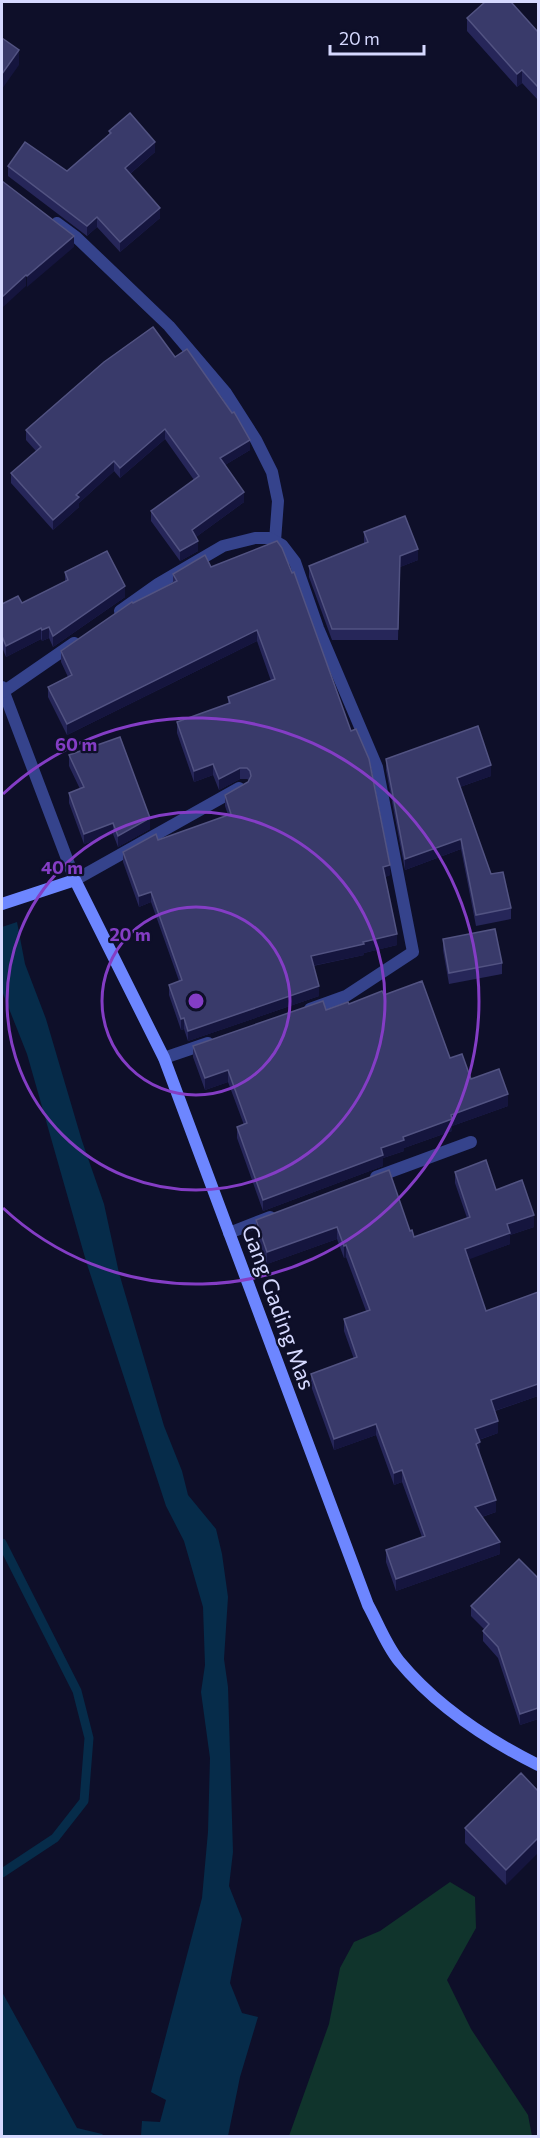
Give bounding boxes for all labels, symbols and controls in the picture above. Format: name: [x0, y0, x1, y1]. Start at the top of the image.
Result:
scale bar: [330, 18, 424, 56]
text: 20 m: [339, 27, 380, 49]
text: 60 m: [55, 733, 97, 755]
text: 40 m: [41, 856, 83, 878]
text: 20 m: [109, 923, 151, 945]
centre of rings: [186, 991, 206, 1011]
street label: Gang Gading Mas: [237, 1221, 321, 1393]

